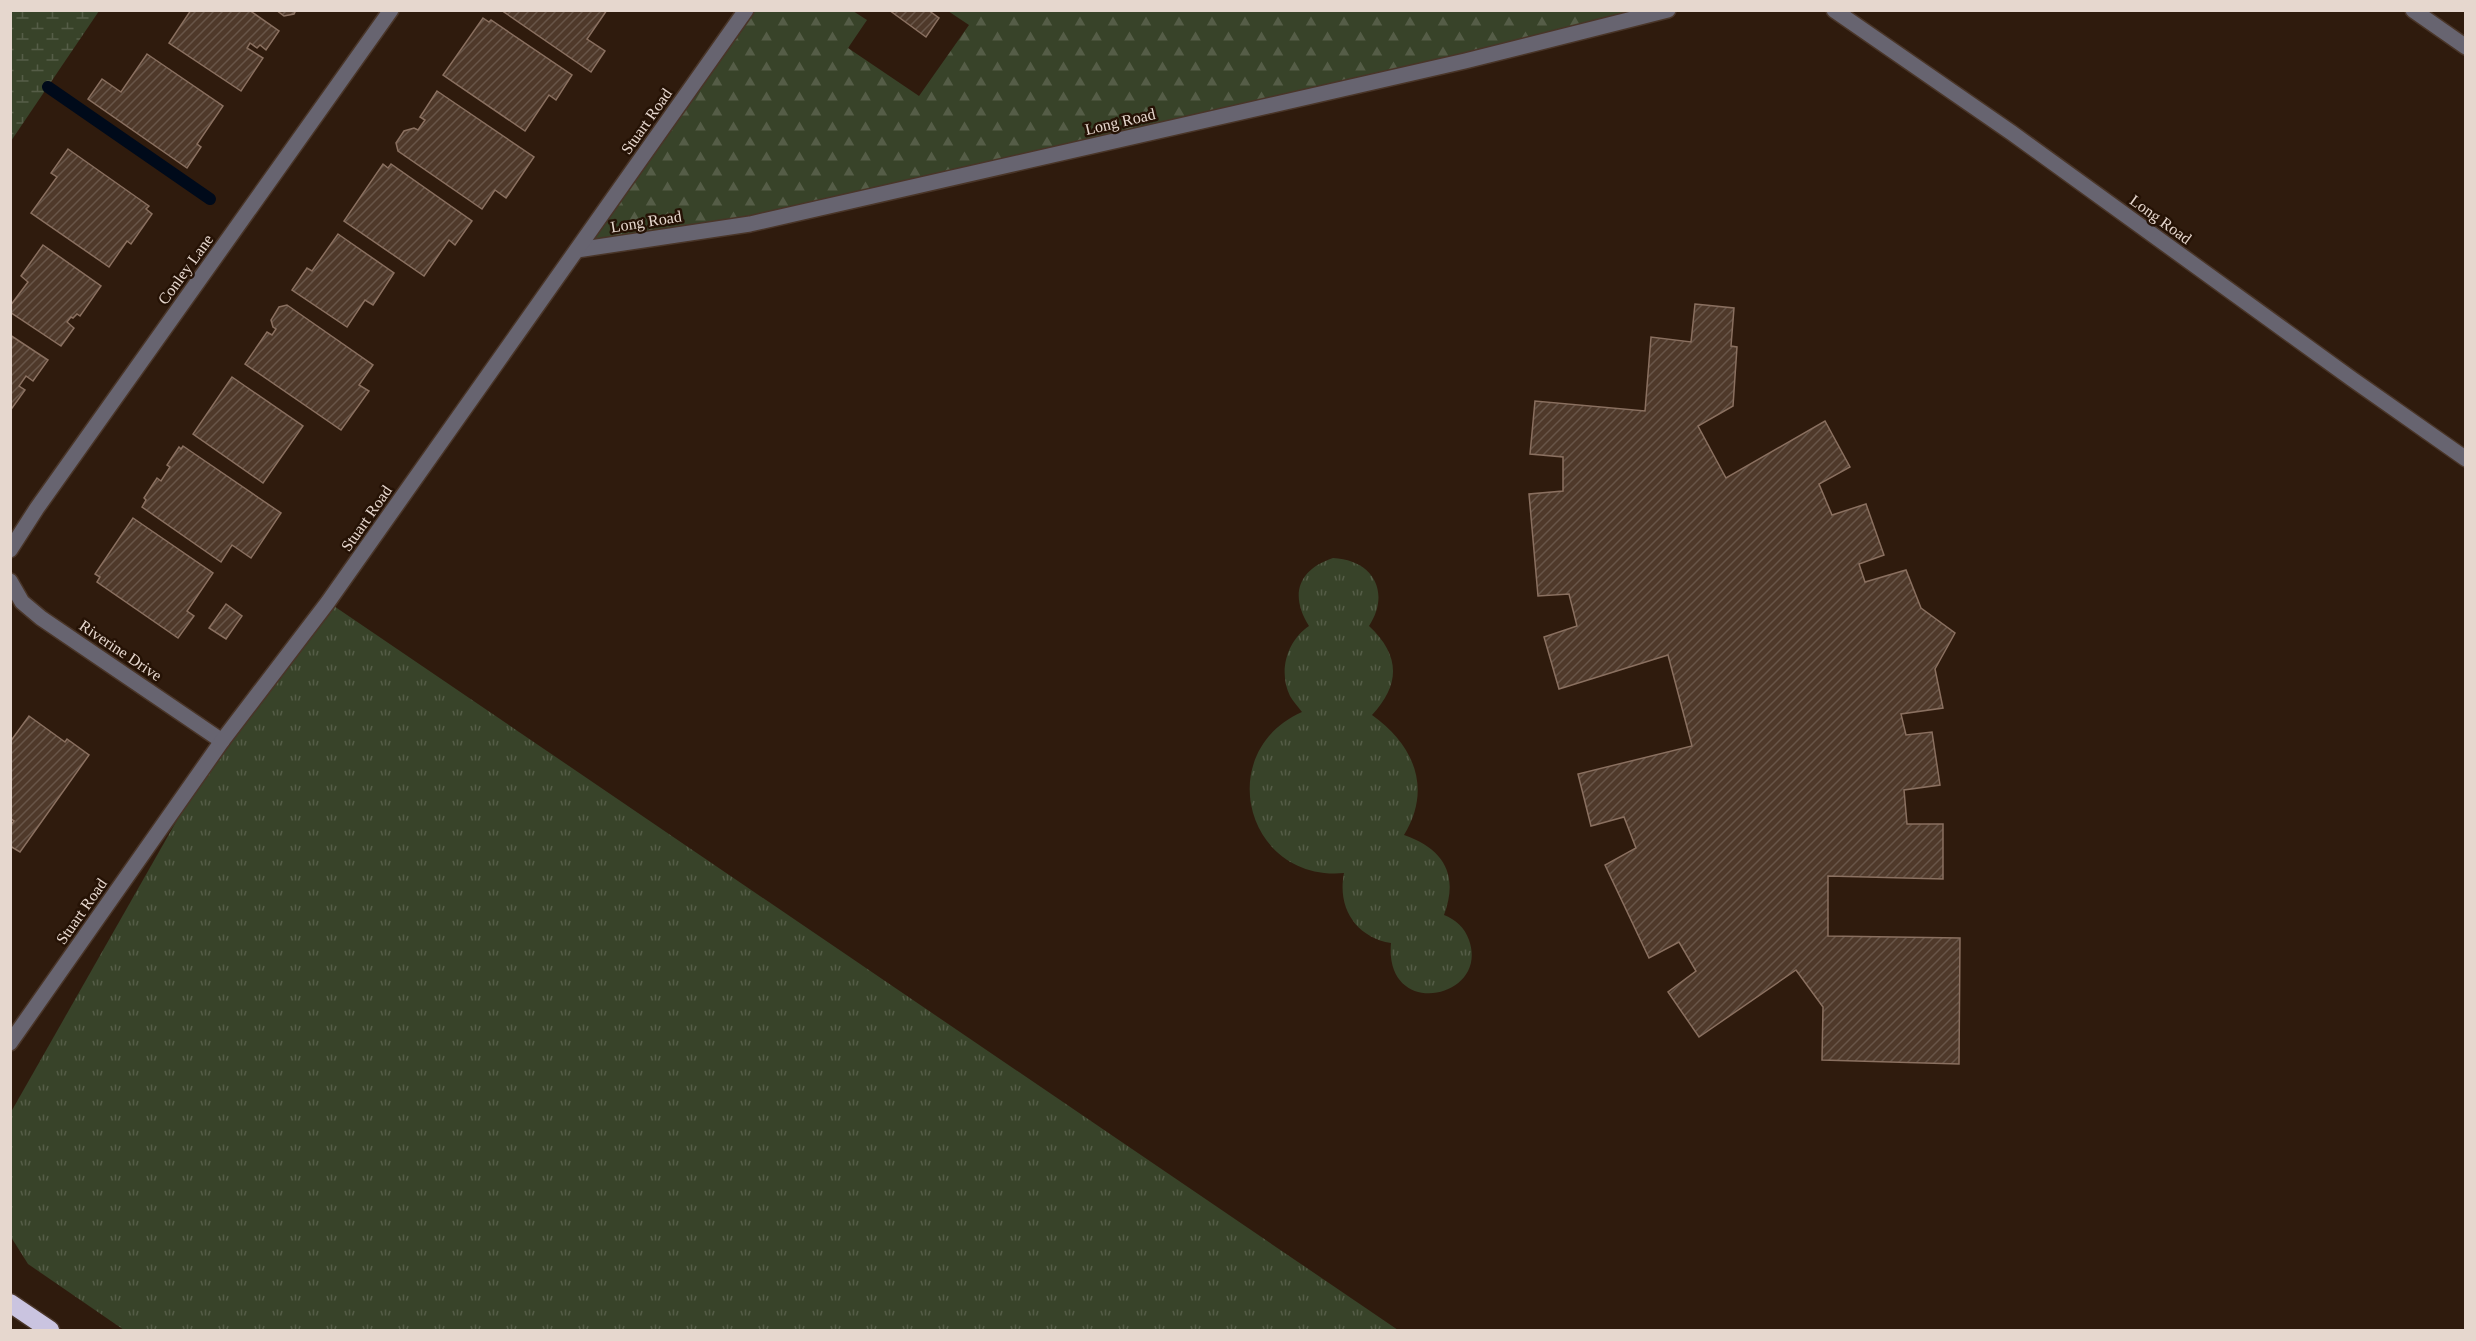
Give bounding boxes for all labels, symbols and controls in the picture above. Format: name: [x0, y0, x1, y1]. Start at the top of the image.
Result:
street label: Stuart Road: [618, 85, 675, 157]
street label: Long Road: [1083, 105, 1157, 139]
street label: Long Road: [2126, 192, 2195, 248]
street label: Long Road: [609, 208, 683, 236]
street label: Conley Lane: [154, 231, 217, 308]
street label: Stuart Road: [338, 482, 395, 554]
street label: Riverine Drive: [76, 617, 165, 684]
street label: Stuart Road: [53, 875, 110, 947]

